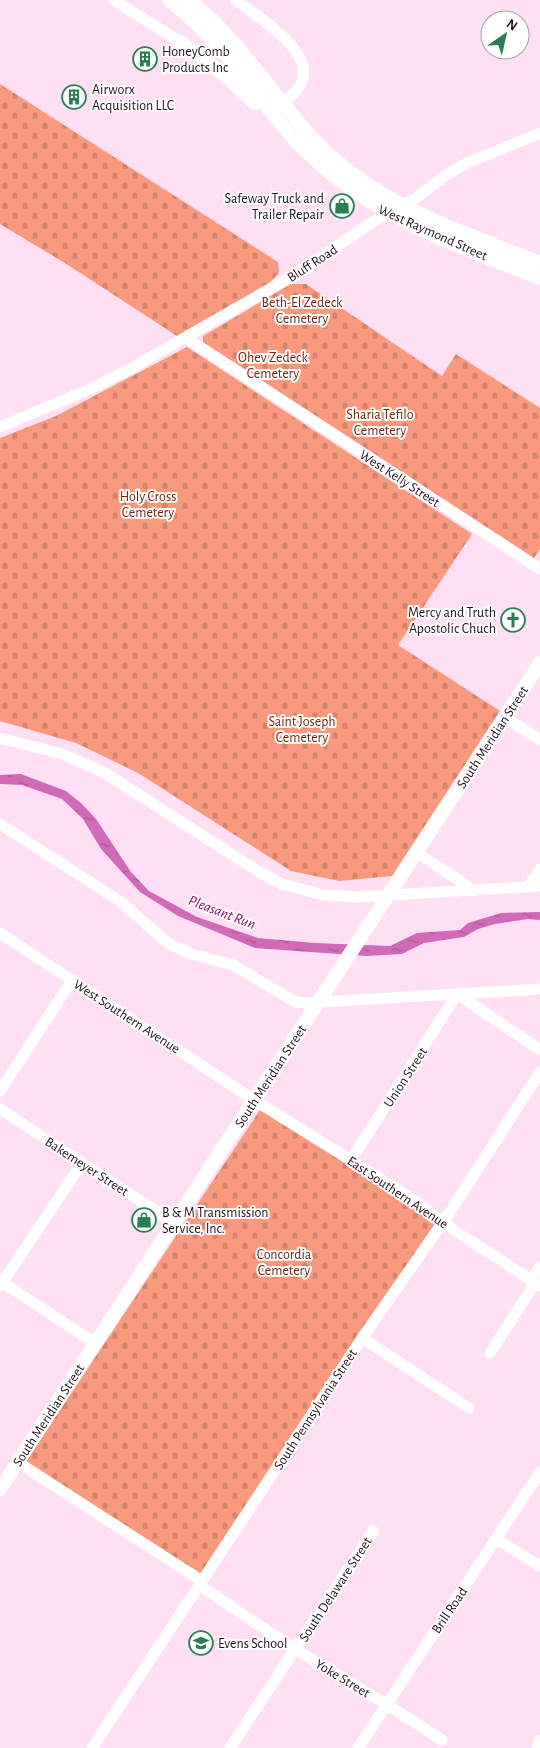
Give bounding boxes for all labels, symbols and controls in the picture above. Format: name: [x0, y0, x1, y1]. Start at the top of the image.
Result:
north arrow: [480, 10, 530, 60]
text: N: [504, 17, 520, 34]
place label: HoneyComb Products Inc: [162, 45, 230, 75]
building icon: HoneyComb Products Inc: [132, 46, 158, 72]
place label: Airworx Acquisition LLC: [92, 83, 174, 113]
building icon: Airworx Acquisition LLC: [61, 84, 87, 110]
place label: Safeway Truck and Trailer Repair: [225, 192, 324, 222]
shop icon: Safeway Truck and Trailer Repair: [329, 193, 355, 219]
street label: West Raymond Street: [376, 203, 490, 263]
street label: Bluff Road: [285, 243, 340, 285]
park label: Beth-El Zedeck Cemetery: [262, 296, 343, 326]
park label: Ohev Zedeck Cemetery: [238, 351, 309, 381]
park label: Sharia Tefilo Cemetery: [346, 408, 414, 438]
street label: West Kelly Street: [357, 448, 442, 510]
park label: Holy Cross Cemetery: [120, 490, 176, 520]
place label: Mercy and Truth Apostolic Chuch: [408, 606, 496, 636]
church icon: Mercy and Truth Apostolic Chuch: [500, 607, 526, 633]
street label: South Meridian Street: [455, 683, 531, 791]
park label: Saint Joseph Cemetery: [268, 715, 336, 745]
water label: Pleasant Run: [186, 893, 257, 932]
street label: West Southern Avenue: [71, 977, 182, 1056]
street label: South Meridian Street: [233, 1022, 309, 1130]
street label: Union Street: [381, 1045, 431, 1110]
street label: Bakemeyer Street: [42, 1135, 131, 1199]
street label: East Southern Avenue: [344, 1154, 450, 1232]
place label: B & M Transmission Service, Inc.: [162, 1206, 269, 1236]
shop icon: B & M Transmission Service, Inc.: [131, 1207, 157, 1233]
park label: Concordia Cemetery: [257, 1248, 312, 1278]
street label: South Pennsylvania Street: [272, 1346, 360, 1472]
street label: South Meridian Street: [11, 1361, 87, 1469]
street label: South Delaware Street: [297, 1534, 375, 1644]
street label: Brill Road: [429, 1585, 470, 1636]
school or university icon: Evens School: [188, 1630, 214, 1656]
place label: Evens School: [218, 1637, 287, 1651]
street label: Yoke Street: [313, 1657, 373, 1701]

